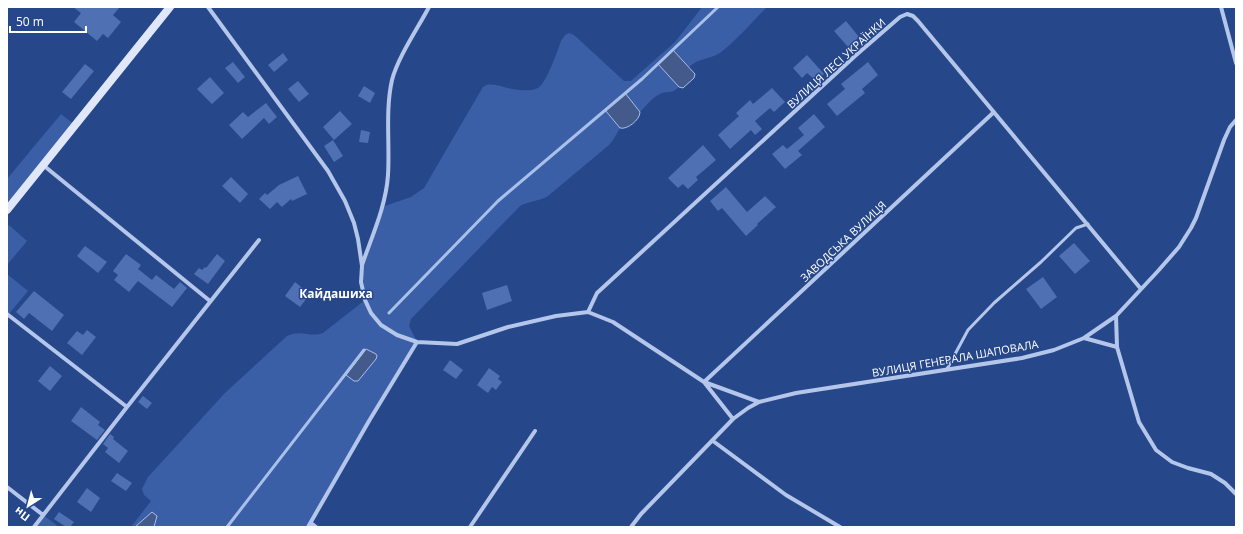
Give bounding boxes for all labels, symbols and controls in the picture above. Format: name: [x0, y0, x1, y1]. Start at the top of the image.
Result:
scale bar: [10, 8, 86, 34]
text: 50 m: [16, 13, 44, 30]
street label: ВУЛИЦЯ ЛЕСІ УКРАЇНКИ: [783, 15, 889, 111]
street label: ЗАВОДСЬКА ВУЛИЦЯ: [797, 197, 889, 285]
district label: Кайдашиха: [299, 285, 373, 302]
street label: ВУЛИЦЯ ГЕНЕРАЛА ШАПОВАЛА: [871, 336, 1039, 380]
north arrow: [8, 486, 48, 526]
text: Пн: [11, 504, 33, 525]

